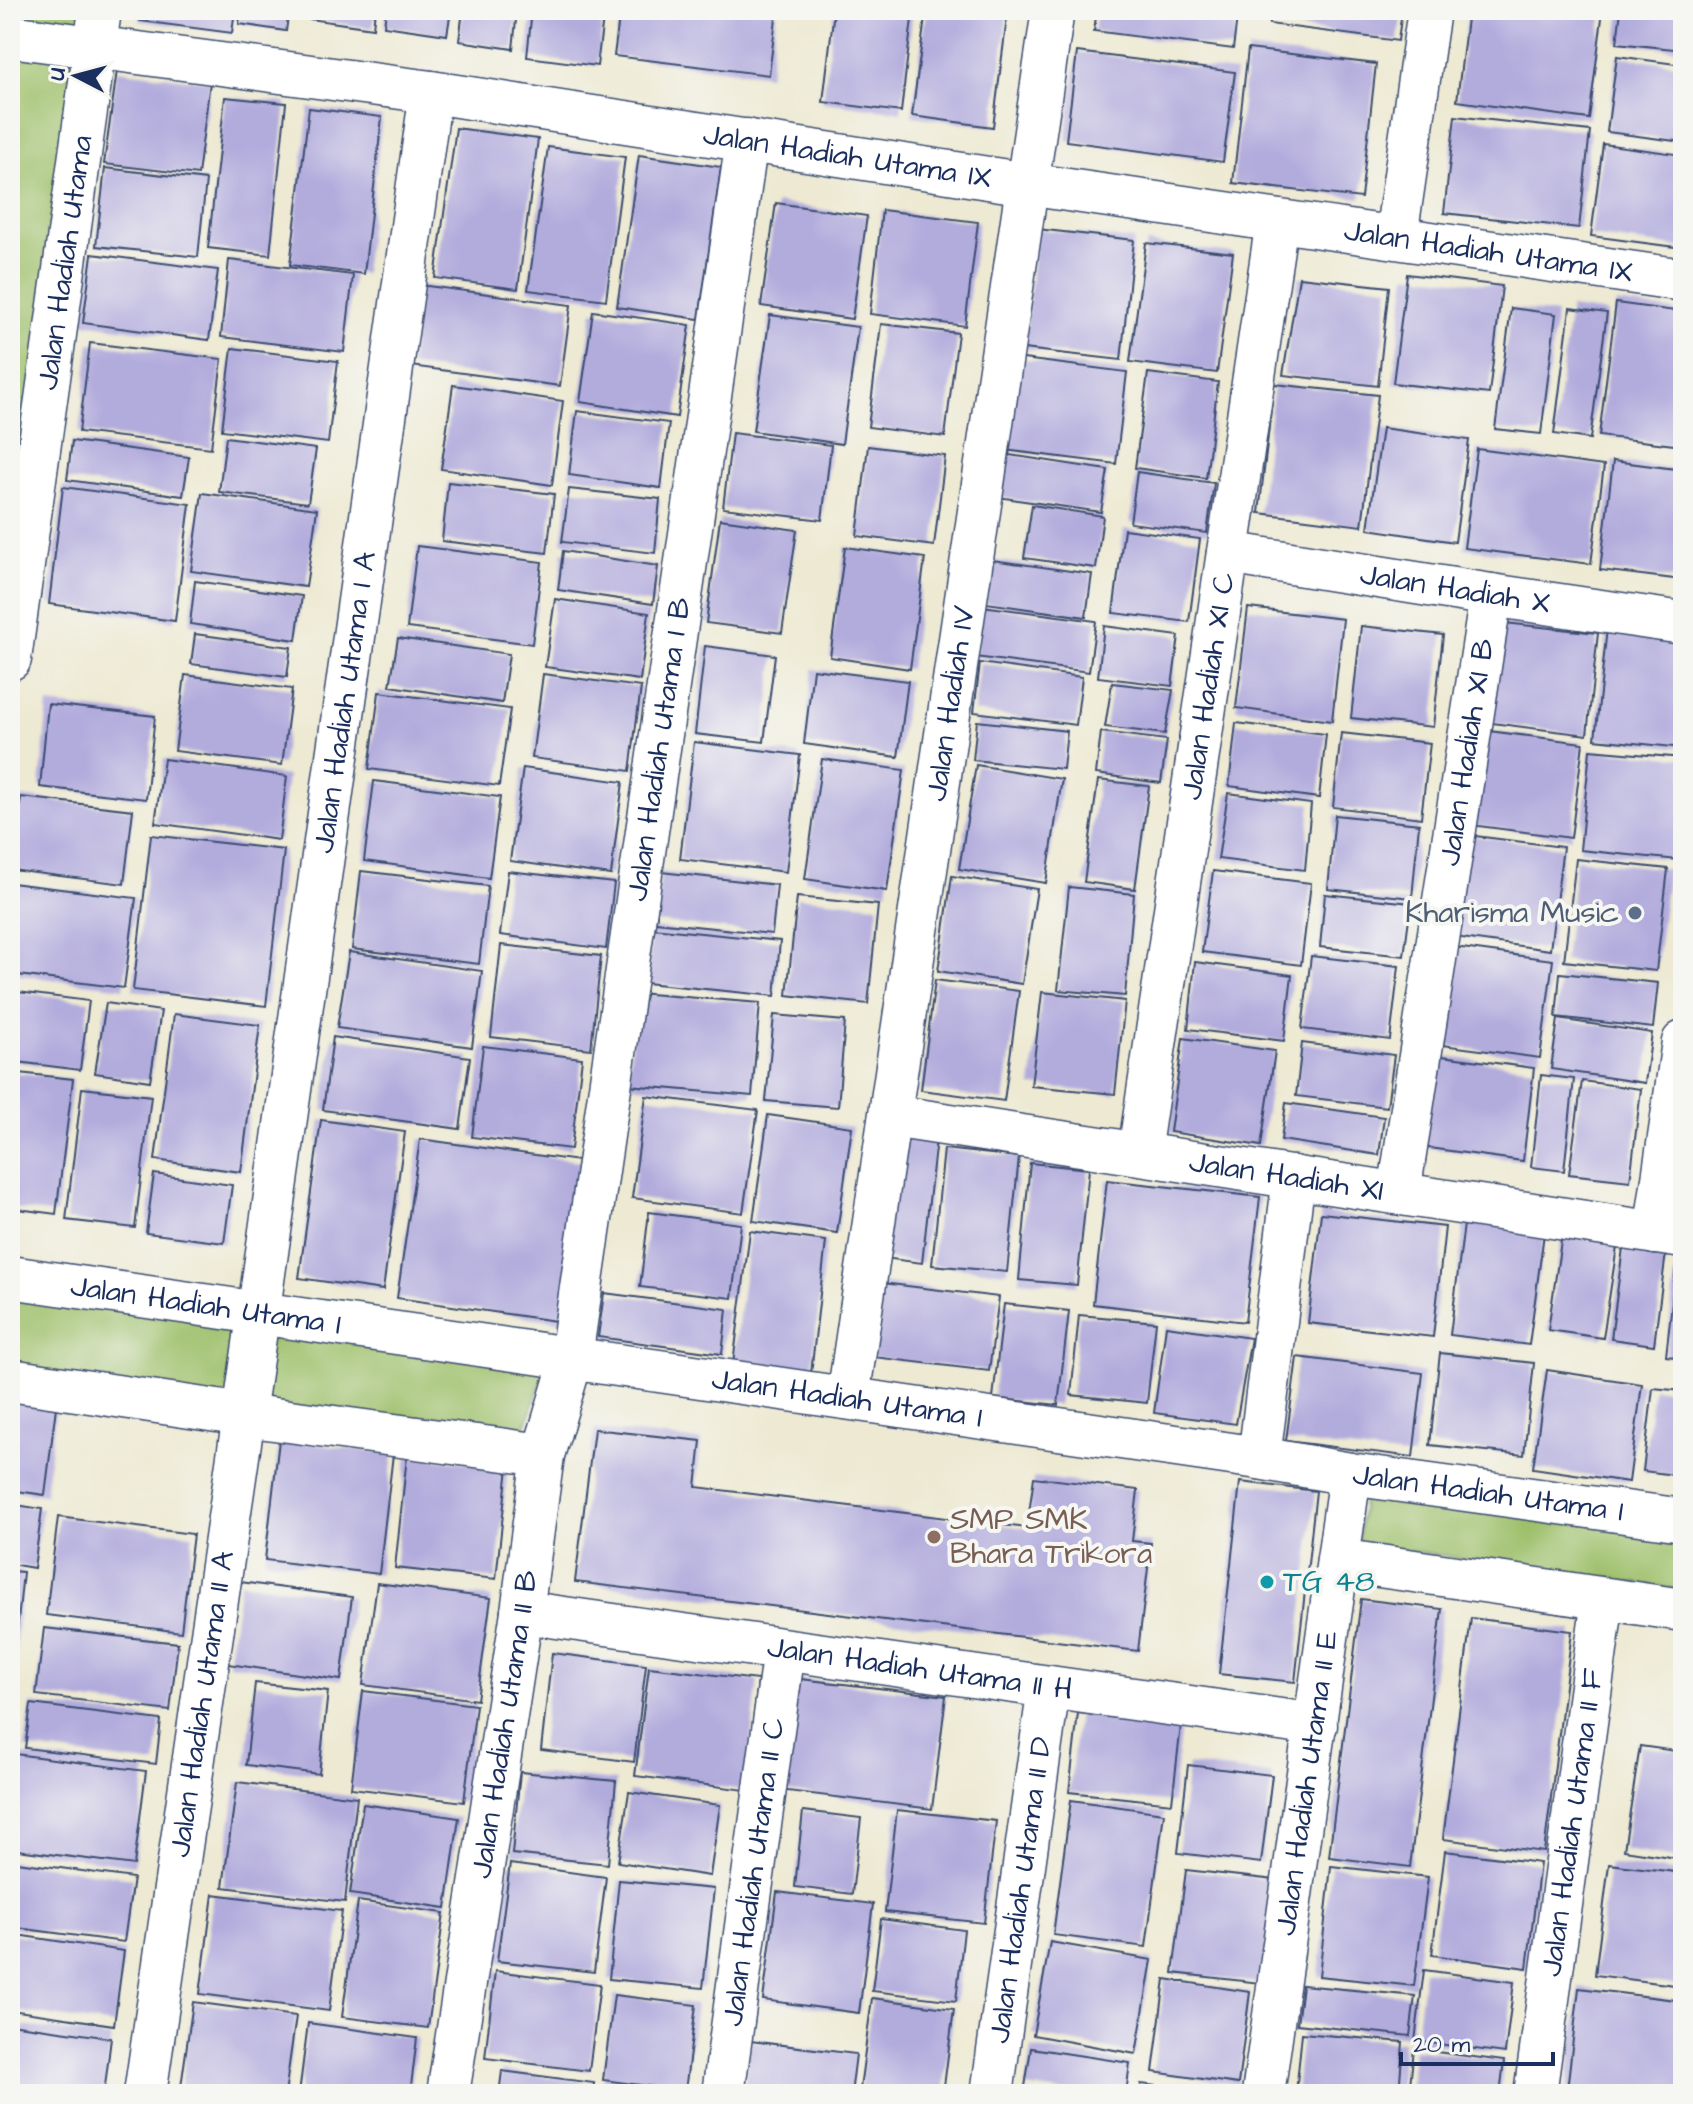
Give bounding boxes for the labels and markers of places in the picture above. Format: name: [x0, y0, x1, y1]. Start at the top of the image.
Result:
place label: Kharisma Music: [1405, 892, 1619, 934]
marker: Kharisma Music: [1626, 904, 1644, 922]
place label: SMP SMK Bhara Trikora: [950, 1499, 1152, 1575]
marker: SMP SMK Bhara Trikora: [925, 1528, 943, 1546]
place label: TG 48: [1283, 1561, 1374, 1603]
marker: TG 48: [1258, 1573, 1276, 1591]

